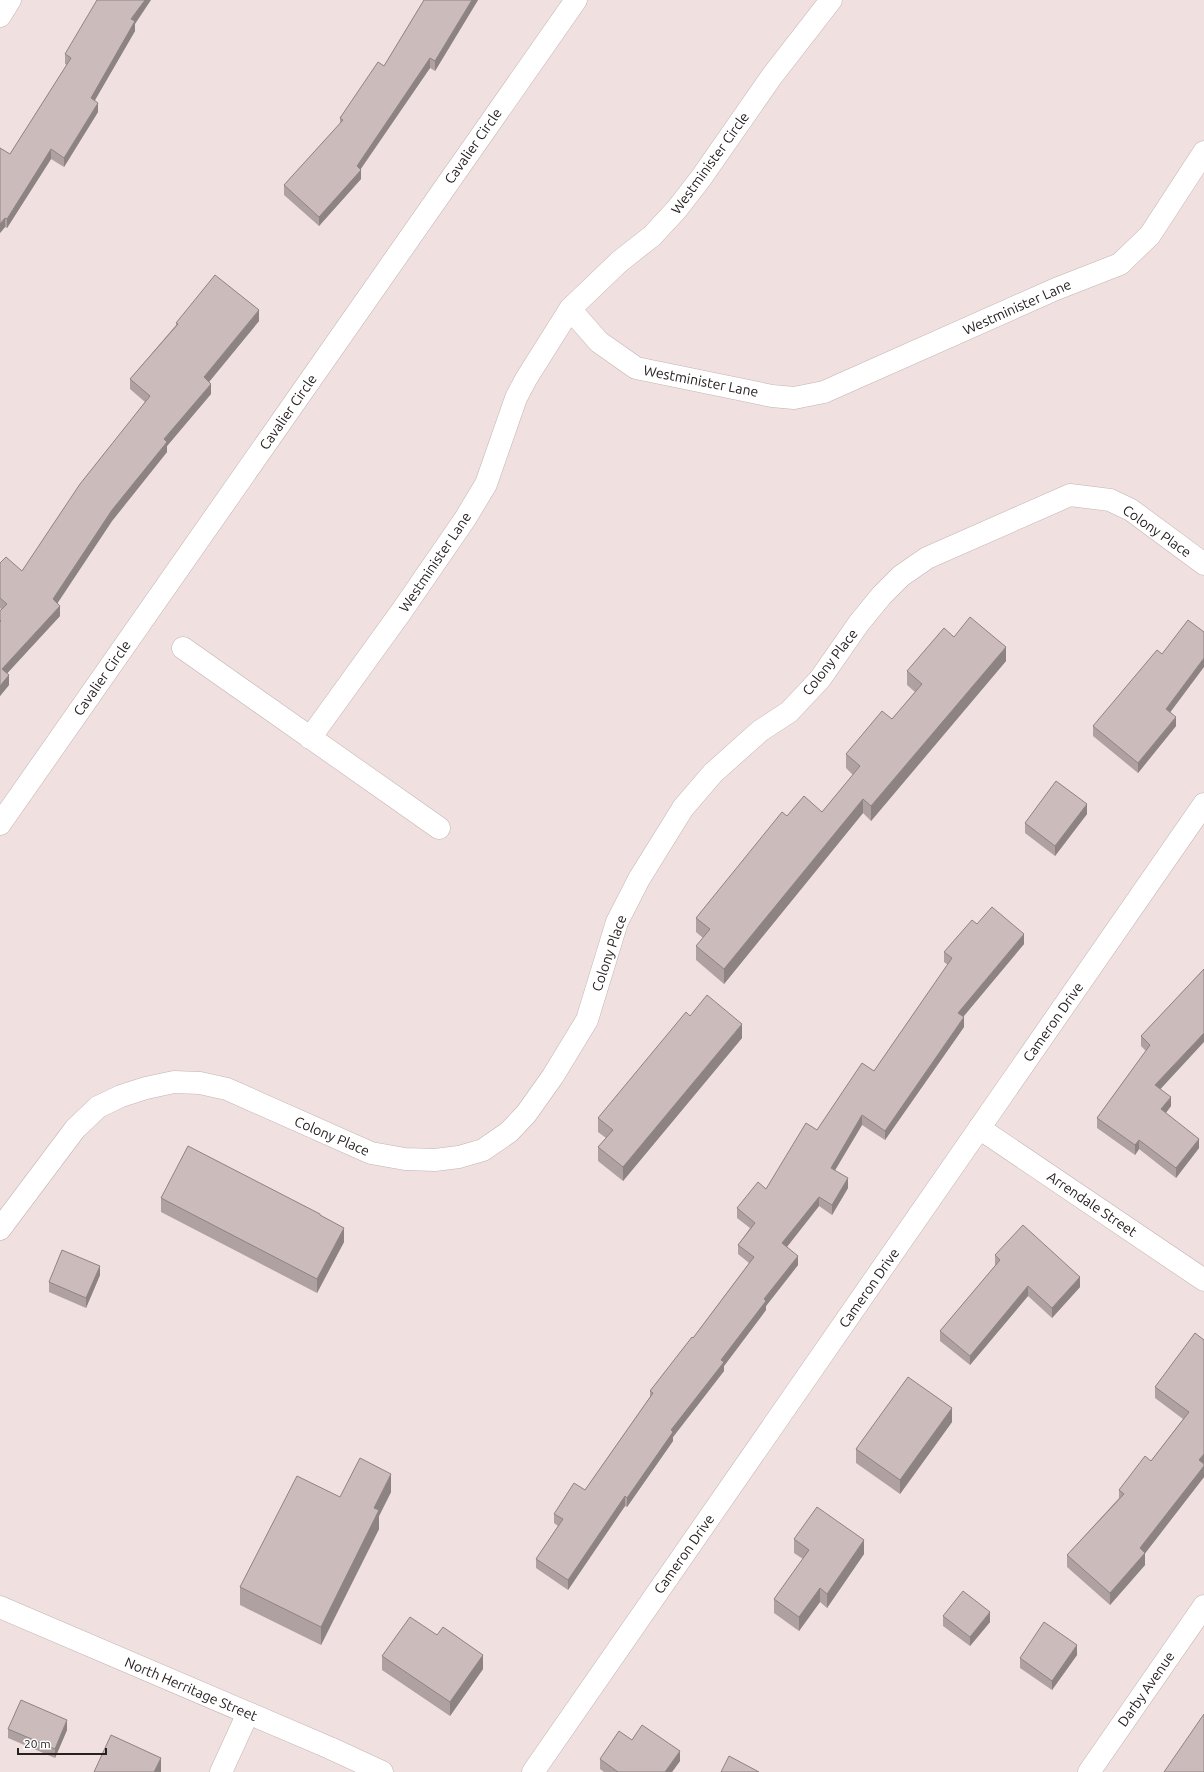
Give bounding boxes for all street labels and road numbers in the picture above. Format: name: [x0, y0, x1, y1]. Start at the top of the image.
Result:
street label: Cavalier Circle: [441, 105, 505, 187]
street label: Westminister Circle: [668, 109, 752, 217]
street label: Westminister Lane: [960, 276, 1074, 338]
street label: Westminister Lane: [642, 362, 760, 400]
street label: Cavalier Circle: [256, 371, 320, 453]
street label: Colony Place: [1120, 502, 1194, 560]
street label: Westminister Lane: [396, 509, 474, 615]
street label: Colony Place: [799, 626, 861, 698]
street label: Cavalier Circle: [70, 637, 134, 719]
street label: Colony Place: [588, 913, 630, 993]
street label: Cameron Drive: [1020, 979, 1086, 1065]
street label: Colony Place: [292, 1113, 372, 1159]
street label: Arrendale Street: [1044, 1168, 1140, 1240]
street label: Cameron Drive: [836, 1245, 902, 1331]
street label: Cameron Drive: [651, 1511, 717, 1597]
street label: Darby Avenue: [1114, 1649, 1178, 1729]
street label: North Herritage Street: [122, 1654, 260, 1724]

